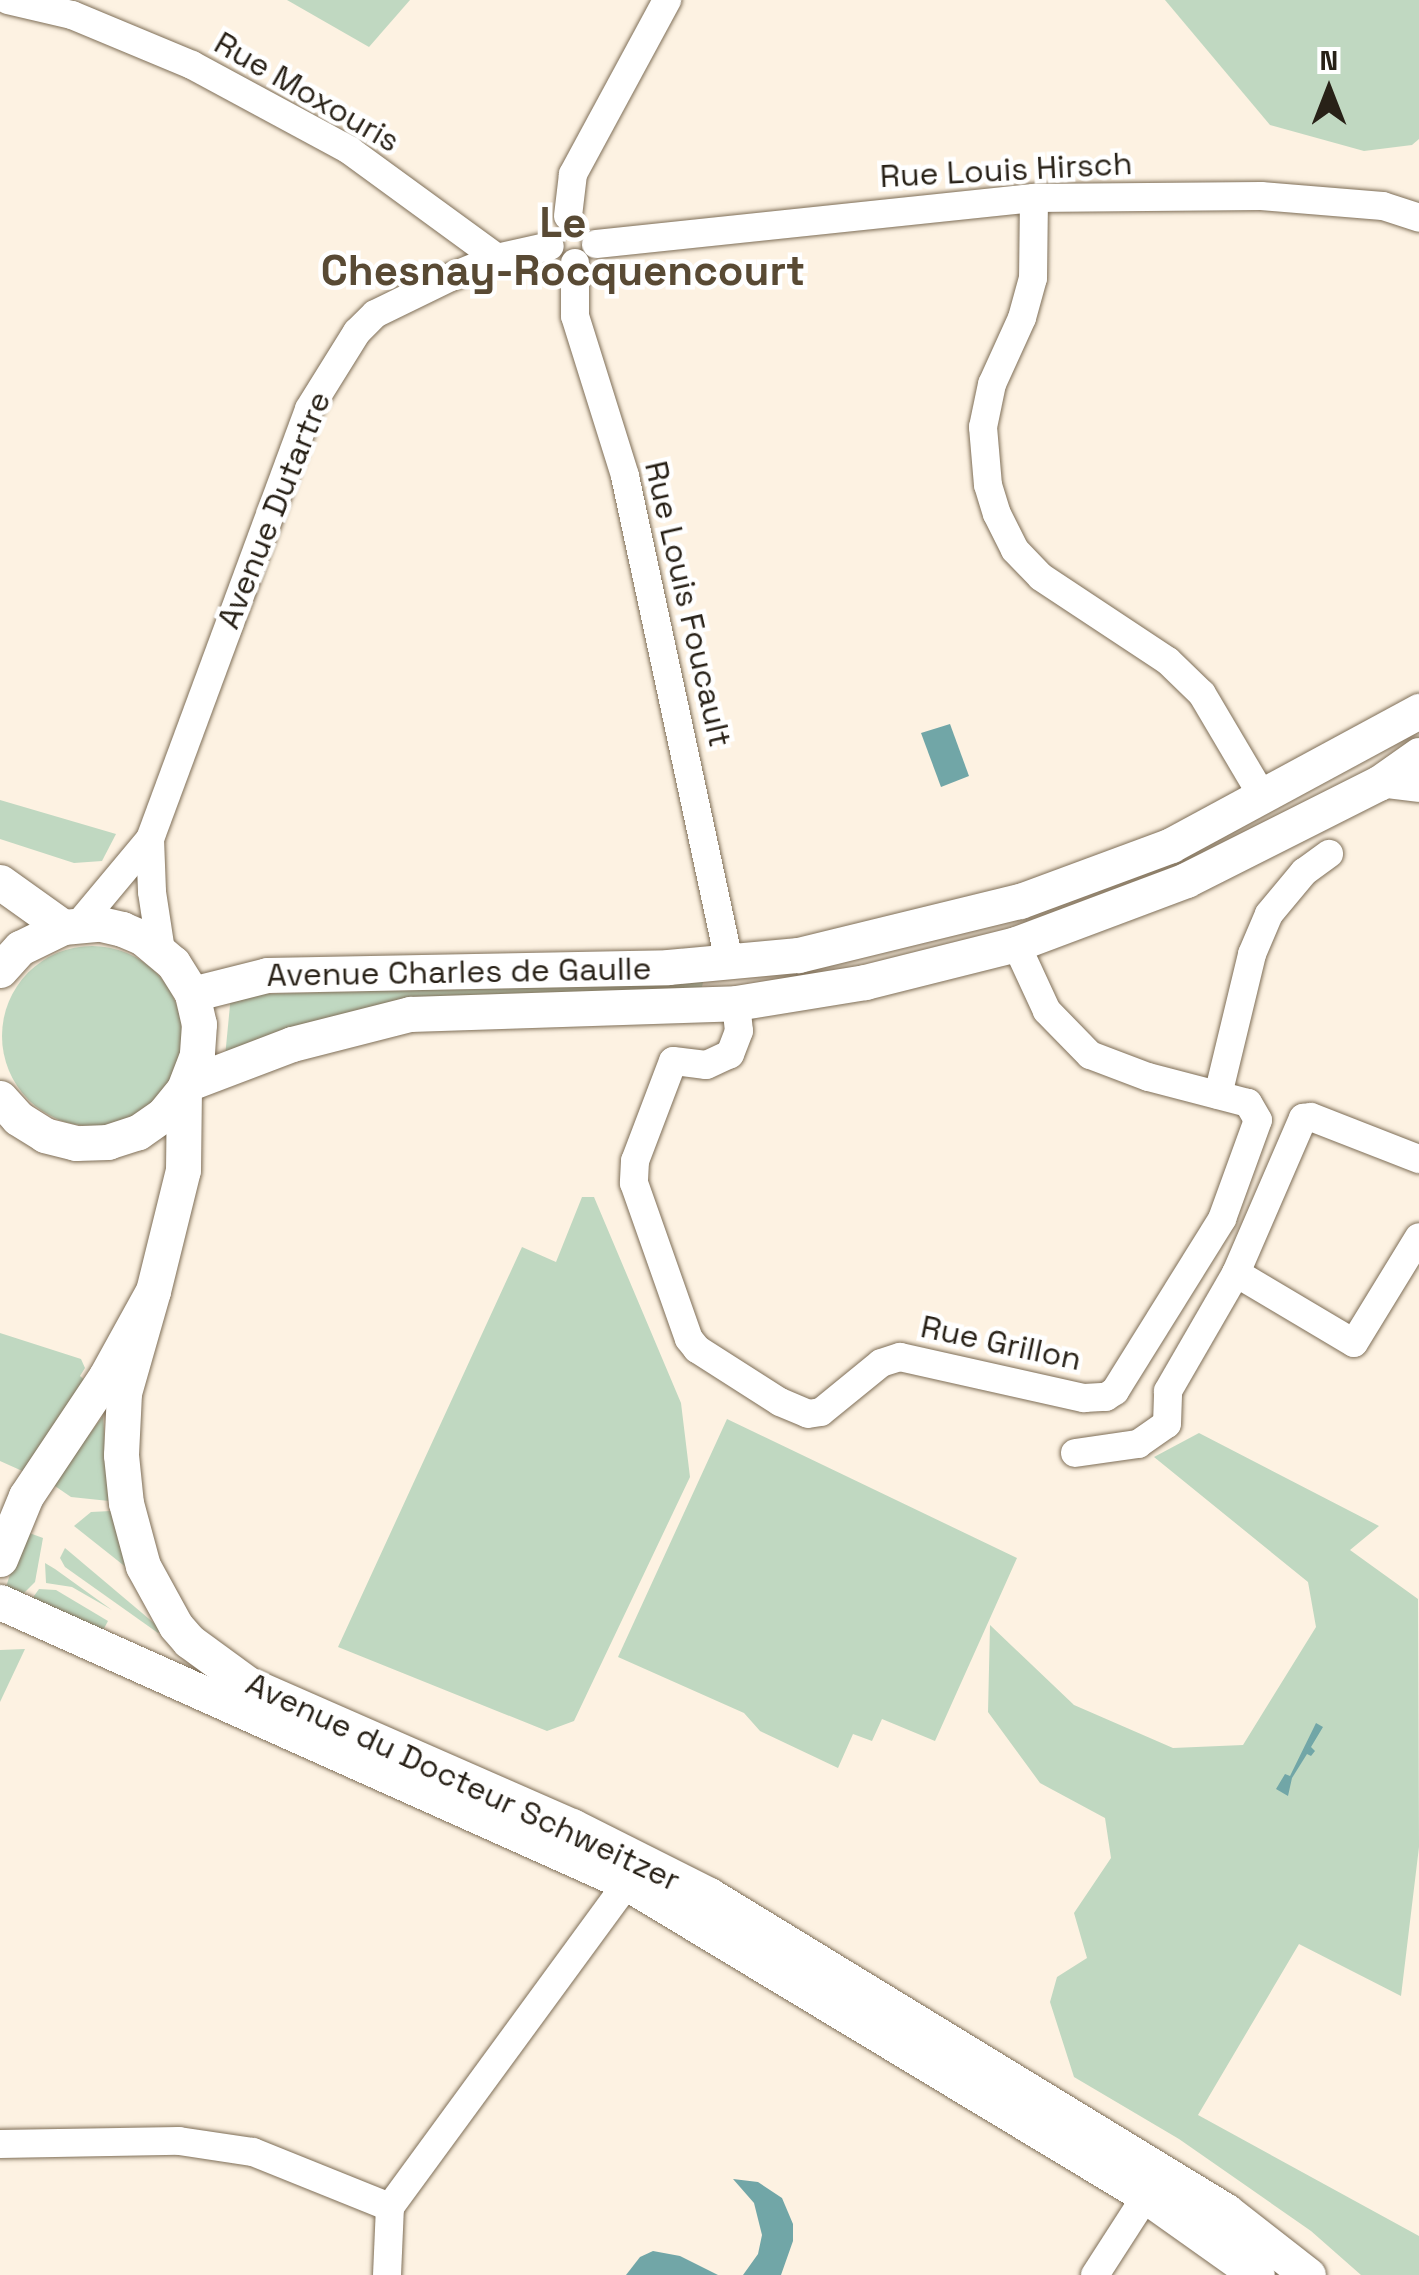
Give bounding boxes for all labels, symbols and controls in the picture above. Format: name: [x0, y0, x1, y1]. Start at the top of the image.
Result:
street label: Rue Moxouris: [208, 24, 406, 160]
north arrow: [1279, 40, 1379, 140]
text: N: [1320, 42, 1338, 78]
street label: Rue Louis Hirsch: [879, 144, 1133, 196]
district label: Le Chesnay-Rocquencourt: [321, 198, 805, 296]
street label: Avenue Dutartre: [209, 386, 339, 634]
street label: Rue Louis Foucault: [636, 457, 740, 751]
street label: Avenue Charles de Gaulle: [266, 949, 652, 995]
street label: Rue Grillon: [917, 1307, 1085, 1379]
street label: Avenue du Docteur Schweitzer: [240, 1664, 686, 1900]

